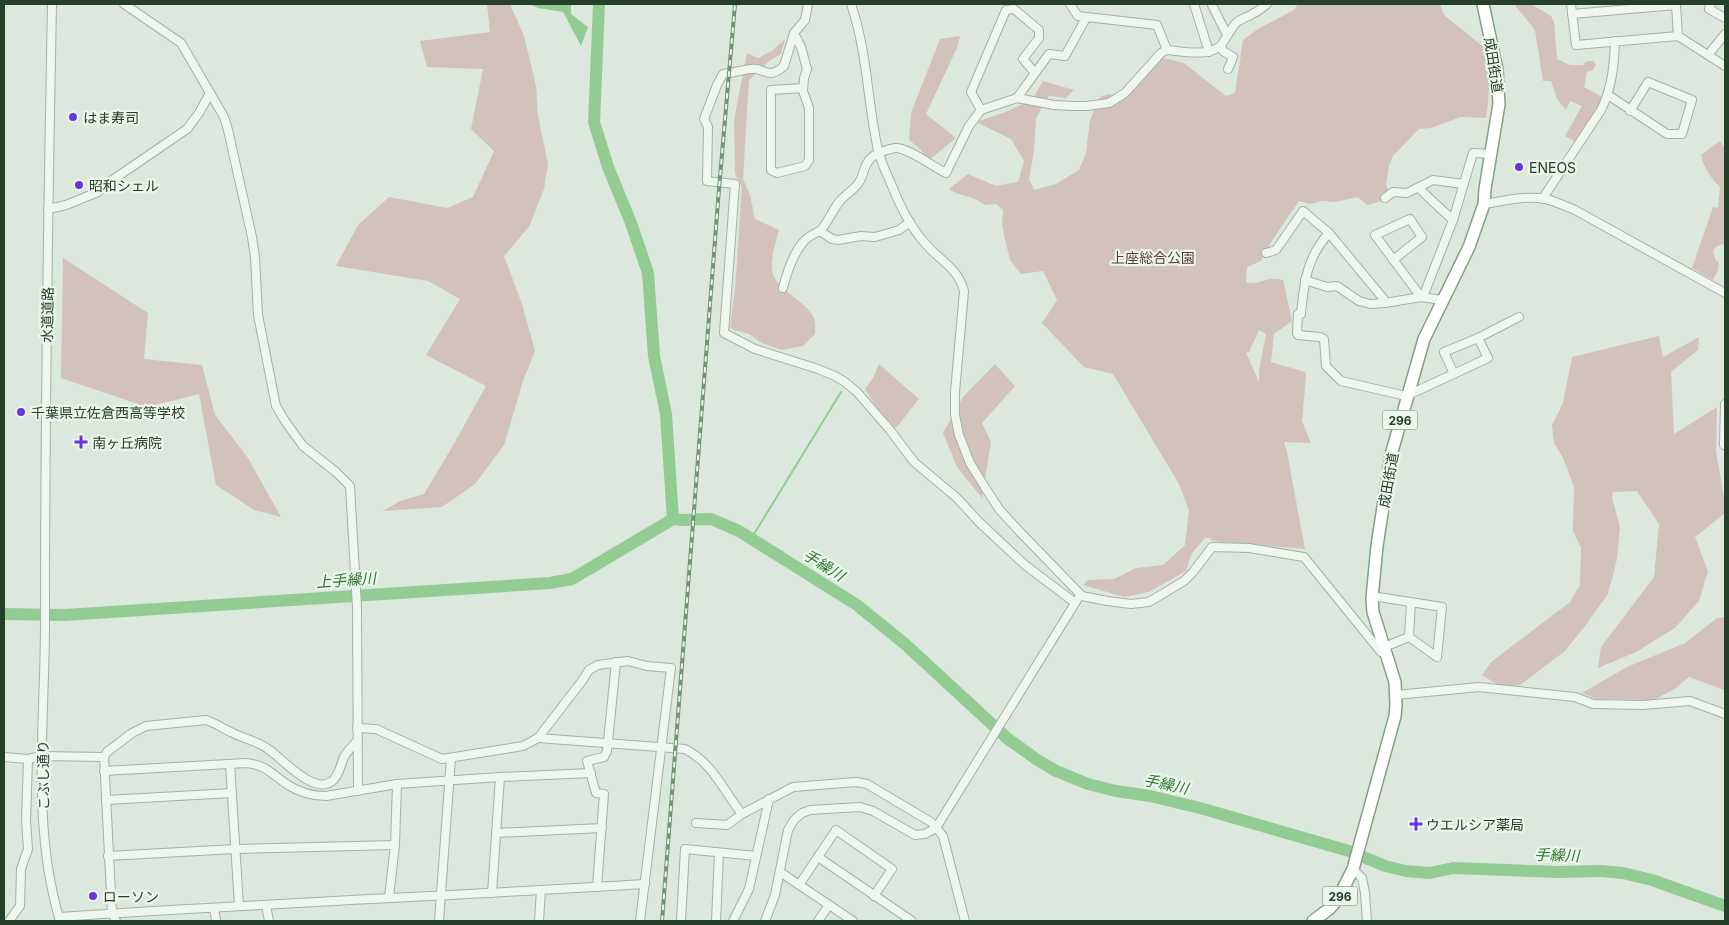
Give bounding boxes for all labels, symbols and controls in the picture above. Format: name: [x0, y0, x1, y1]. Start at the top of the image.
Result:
street label: 成田街道: [1481, 36, 1507, 94]
place label: はま寿司: [83, 109, 139, 126]
marker: はま寿司: [67, 111, 79, 123]
place label: ENEOS: [1529, 159, 1576, 176]
marker: ENEOS: [1513, 161, 1525, 173]
place label: 昭和シェル: [89, 177, 159, 194]
marker: 昭和シェル: [73, 179, 85, 191]
park label: 上座総合公園: [1111, 249, 1195, 266]
street label: 水道道路: [38, 287, 56, 343]
place label: 千葉県立佐倉西高等学校: [31, 404, 185, 421]
marker: 千葉県立佐倉西高等学校: [15, 406, 27, 418]
road number: 296: [1382, 410, 1418, 430]
place label: 南ヶ丘病院: [92, 434, 162, 451]
marker: 南ヶ丘病院: [74, 435, 88, 449]
street label: 成田街道: [1375, 451, 1401, 509]
water label: 手繰川: [800, 545, 850, 586]
water label: 上手繰川: [315, 568, 379, 592]
street label: こぶし通り: [34, 740, 52, 810]
water label: 手繰川: [1142, 770, 1192, 798]
place label: ウエルシア薬局: [1426, 816, 1524, 833]
marker: ウエルシア薬局: [1410, 818, 1422, 830]
water label: 手繰川: [1534, 845, 1582, 865]
road number: 296: [1322, 886, 1358, 906]
place label: ローソン: [103, 888, 159, 905]
marker: ローソン: [87, 890, 99, 902]

